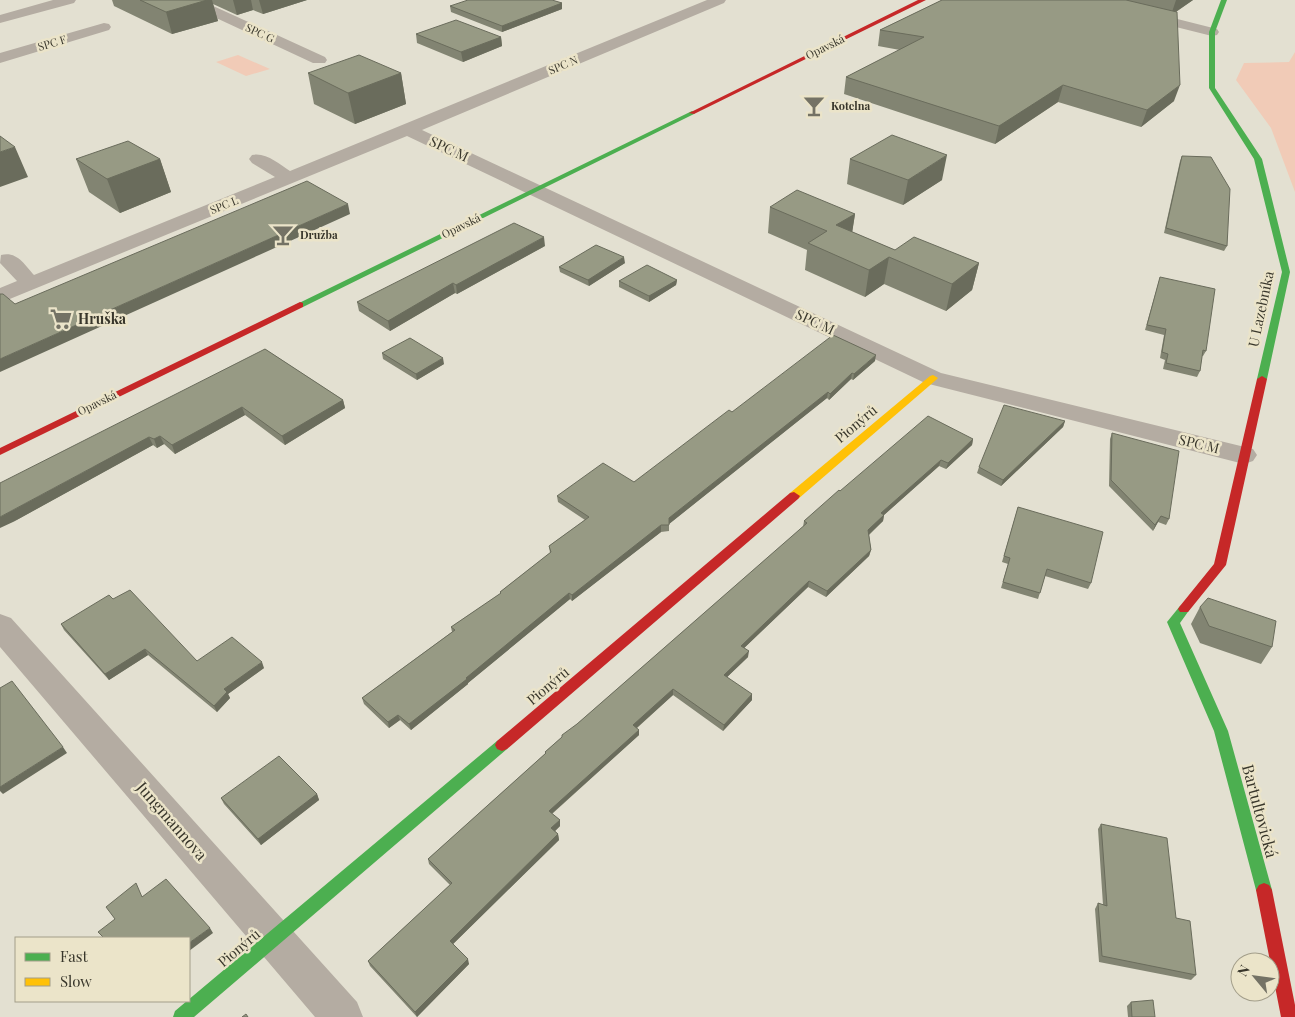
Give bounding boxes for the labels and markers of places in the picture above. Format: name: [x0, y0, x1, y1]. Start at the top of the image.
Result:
bar icon: Kotelna: [801, 93, 827, 119]
place label: Kotelna: [831, 98, 870, 113]
bar icon: Družba: [270, 222, 296, 248]
place label: Družba: [300, 227, 338, 242]
supermarket icon: Hruška: [48, 306, 74, 332]
place label: Hruška: [78, 309, 127, 328]

